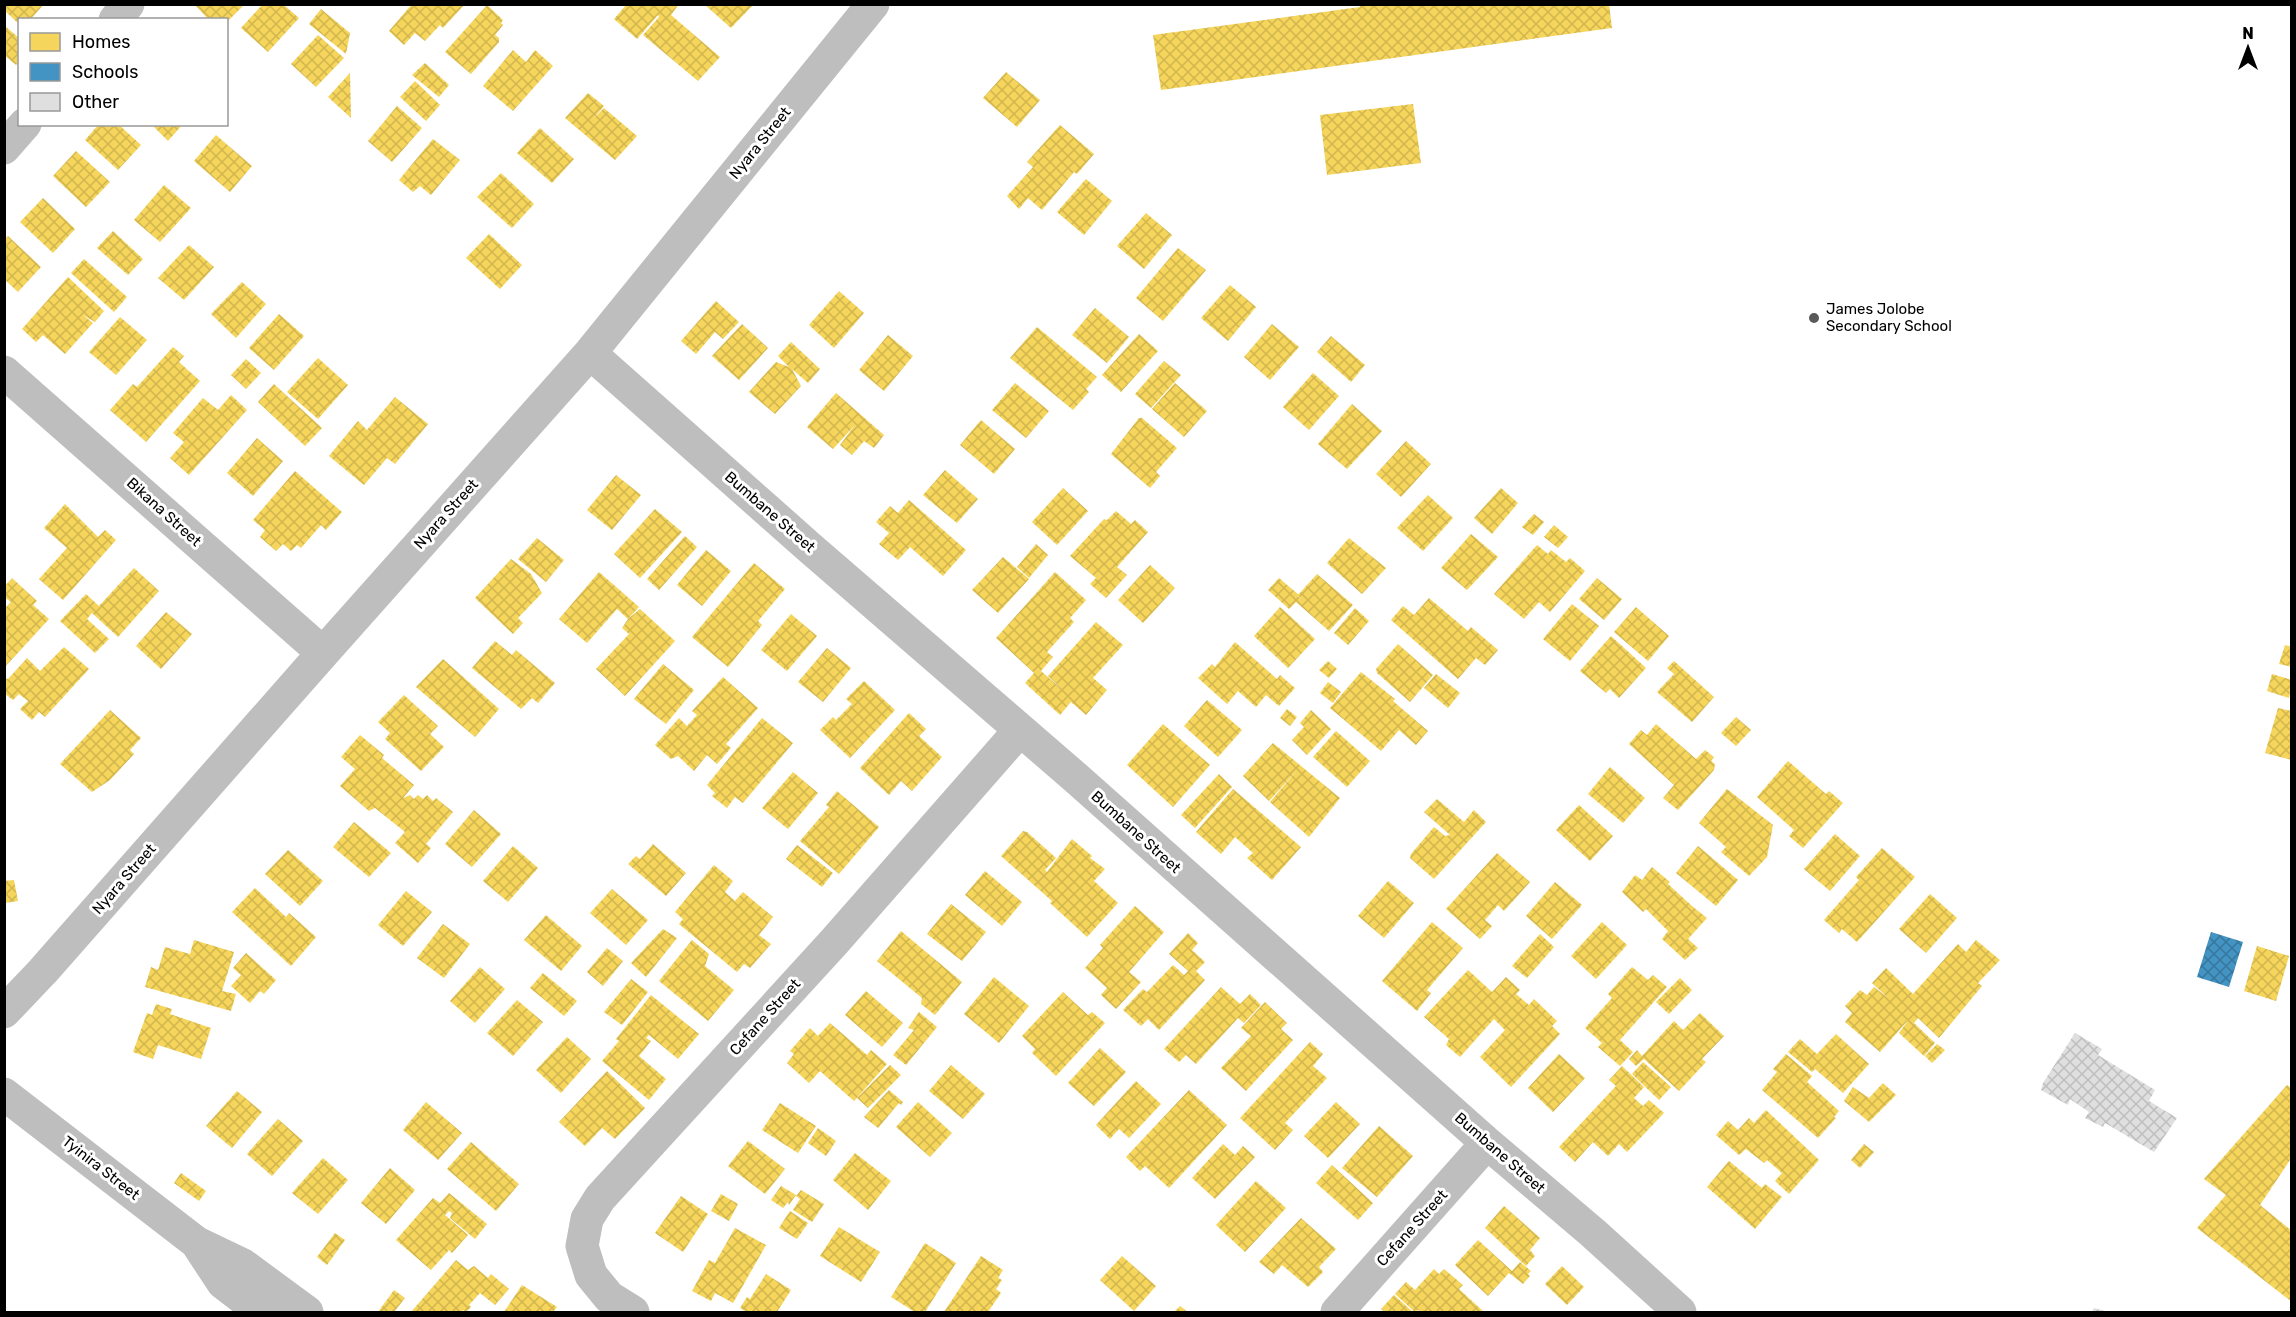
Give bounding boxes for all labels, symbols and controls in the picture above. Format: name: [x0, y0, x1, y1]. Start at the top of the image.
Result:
legend: [18, 18, 228, 126]
north arrow: [2218, 18, 2278, 78]
text: N: [2242, 24, 2254, 43]
text: Homes: [72, 31, 130, 53]
text: Schools: [72, 61, 138, 83]
text: Other: [72, 91, 119, 113]
street label: Nyara Street: [725, 103, 795, 183]
place label: James Jolobe Secondary School: [1826, 300, 1952, 335]
marker: James Jolobe Secondary School: [1807, 311, 1821, 325]
street label: Bumbane Street: [721, 468, 819, 556]
street label: Bikana Street: [123, 474, 205, 550]
street label: Nyara Street: [410, 475, 482, 553]
street label: Bumbane Street: [1088, 787, 1185, 877]
street label: Nyara Street: [88, 840, 160, 918]
street label: Cefane Street: [726, 975, 804, 1059]
street label: Bumbane Street: [1451, 1109, 1549, 1197]
street label: Tyinira Street: [59, 1132, 143, 1204]
street label: Cefane Street: [1373, 1186, 1451, 1270]

